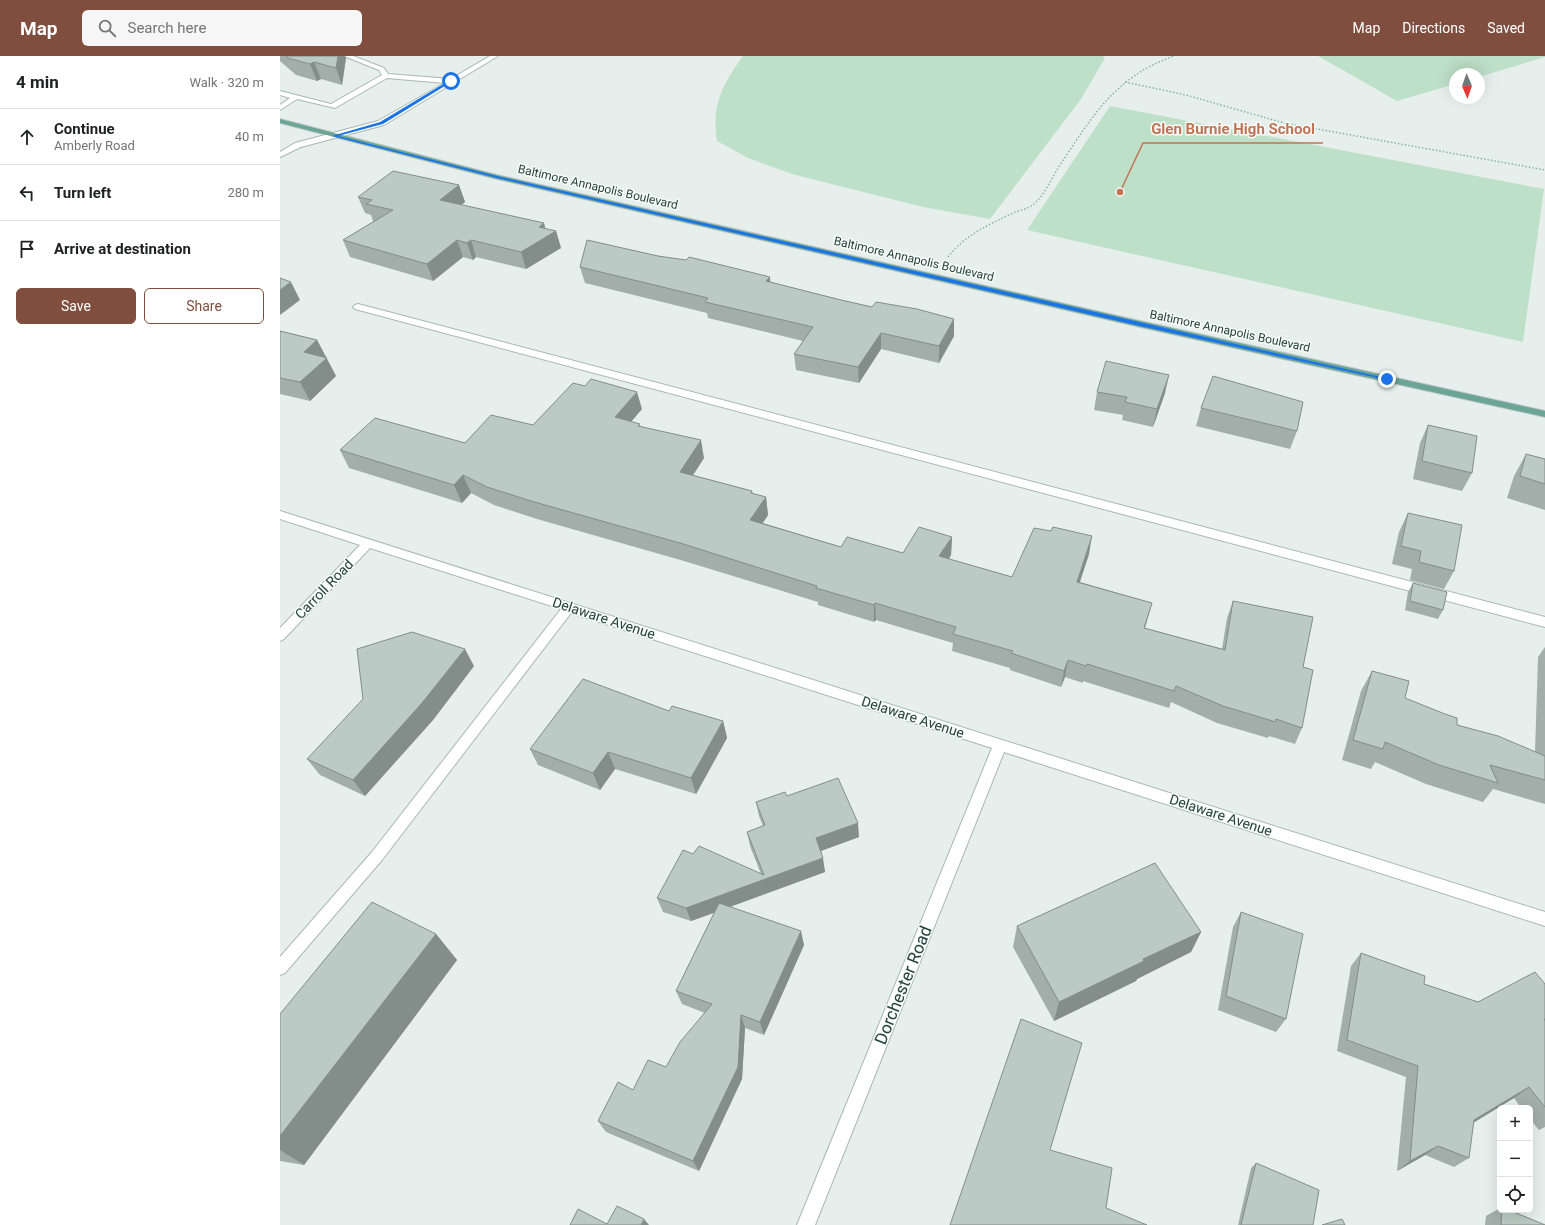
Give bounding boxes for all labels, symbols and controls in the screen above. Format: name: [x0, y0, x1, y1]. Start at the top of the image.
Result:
search box: [82, 10, 362, 46]
text: Map: [20, 17, 58, 40]
icon: search: [96, 17, 118, 39]
text: Search here: [128, 19, 206, 37]
text: Map: [1353, 20, 1380, 36]
text: Directions: [1402, 20, 1465, 36]
text: Saved: [1487, 20, 1525, 36]
north arrow: [1449, 68, 1485, 104]
text: 4 min: [16, 72, 59, 92]
route start: [442, 72, 460, 90]
text: Walk · 320 m: [189, 75, 264, 90]
callout: Glen Burnie High School: [1143, 116, 1323, 143]
text: Continue: [54, 120, 115, 138]
text: Glen Burnie High School: [1151, 120, 1315, 138]
icon: ahead: [16, 126, 38, 148]
text: 40 m: [235, 129, 264, 144]
text: Amberly Road: [54, 138, 135, 153]
street label: Baltimore Annapolis Boulevard: [517, 162, 679, 212]
icon: left: [16, 182, 38, 204]
text: Turn left: [54, 184, 111, 202]
text: 280 m: [227, 185, 264, 200]
street label: Baltimore Annapolis Boulevard: [833, 234, 995, 284]
icon: arrive: [16, 238, 38, 260]
text: Arrive at destination: [54, 240, 191, 258]
button: Save: [16, 288, 136, 324]
button: Share: [144, 288, 264, 324]
street label: Baltimore Annapolis Boulevard: [1148, 307, 1312, 355]
route end: [1378, 370, 1396, 388]
street label: Carroll Road: [292, 556, 356, 622]
street label: Delaware Avenue: [551, 594, 657, 642]
street label: Delaware Avenue: [860, 693, 966, 741]
street label: Delaware Avenue: [1168, 791, 1274, 839]
street label: Dorchester Road: [870, 923, 936, 1047]
map controls: [1497, 1105, 1533, 1213]
button: +: [1497, 1105, 1533, 1141]
button: −: [1497, 1141, 1533, 1177]
button: locate: [1497, 1177, 1533, 1213]

